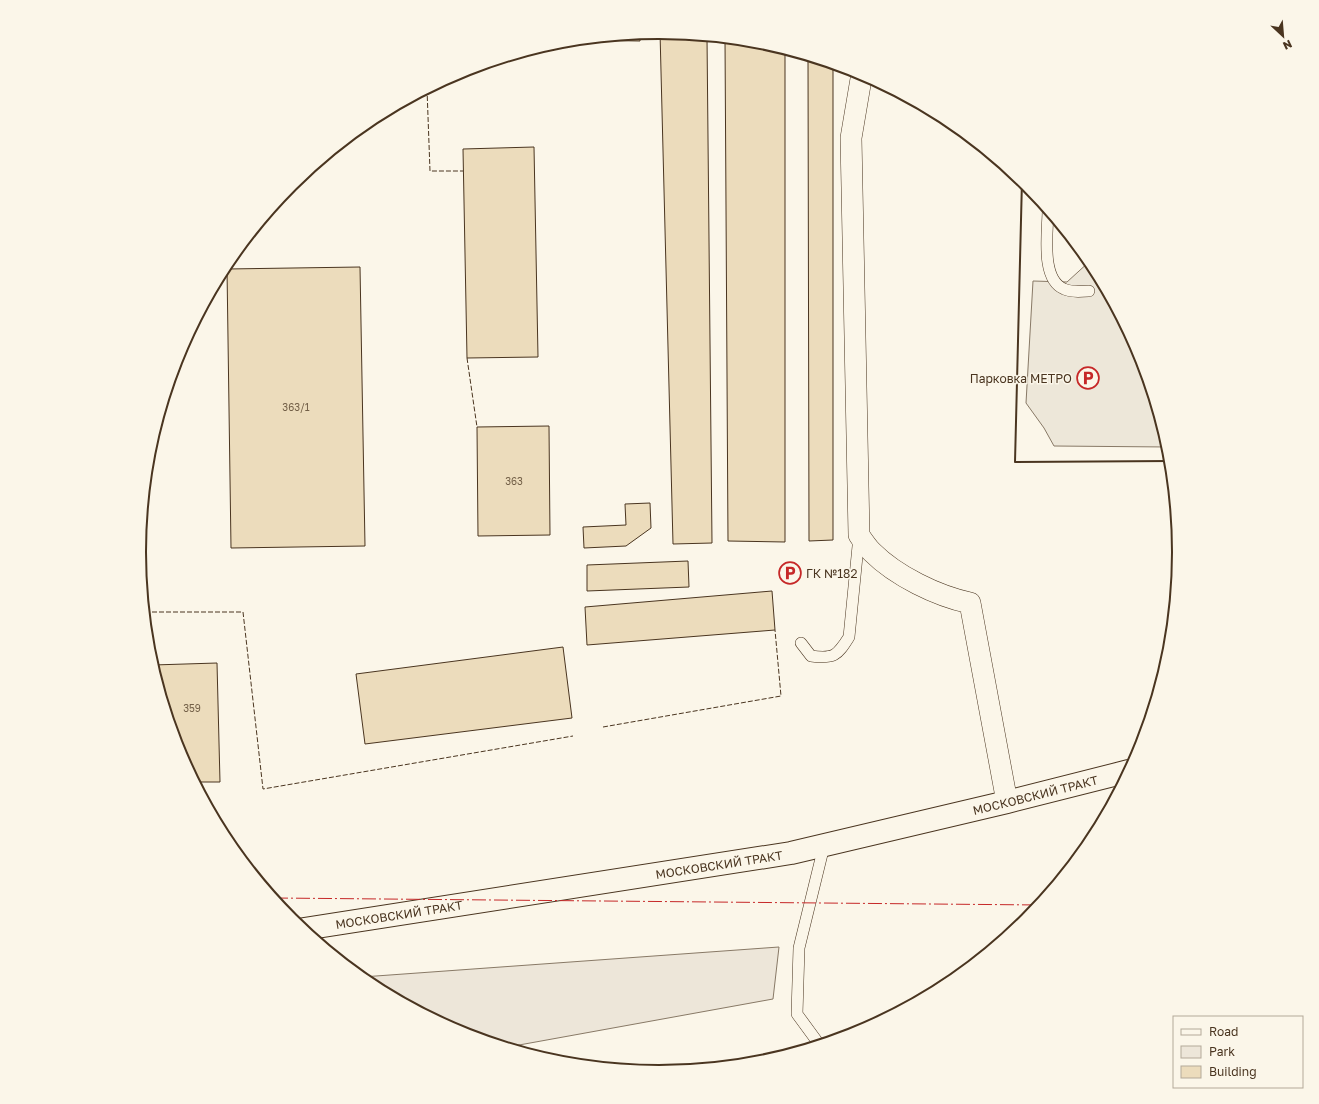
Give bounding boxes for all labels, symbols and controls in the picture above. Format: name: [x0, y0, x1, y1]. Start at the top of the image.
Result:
north arrow: [1263, 16, 1303, 56]
text: N: [1281, 38, 1294, 53]
parking icon: Парковка МЕТРО: [1075, 365, 1101, 391]
place label: Парковка МЕТРО: [970, 371, 1072, 386]
house number: 363/1: [282, 401, 310, 413]
house number: 363: [505, 475, 523, 487]
parking icon: ГК №182: [777, 560, 803, 586]
place label: ГК №182: [806, 566, 857, 581]
house number: 359: [183, 702, 201, 714]
street label: МОСКОВСКИЙ ТРАКТ: [971, 772, 1100, 817]
street label: МОСКОВСКИЙ ТРАКТ: [654, 847, 784, 882]
street label: МОСКОВСКИЙ ТРАКТ: [334, 897, 464, 932]
legend: [1173, 1016, 1303, 1088]
text: Road: [1209, 1024, 1238, 1039]
text: Park: [1209, 1044, 1235, 1059]
text: Building: [1209, 1064, 1257, 1079]

